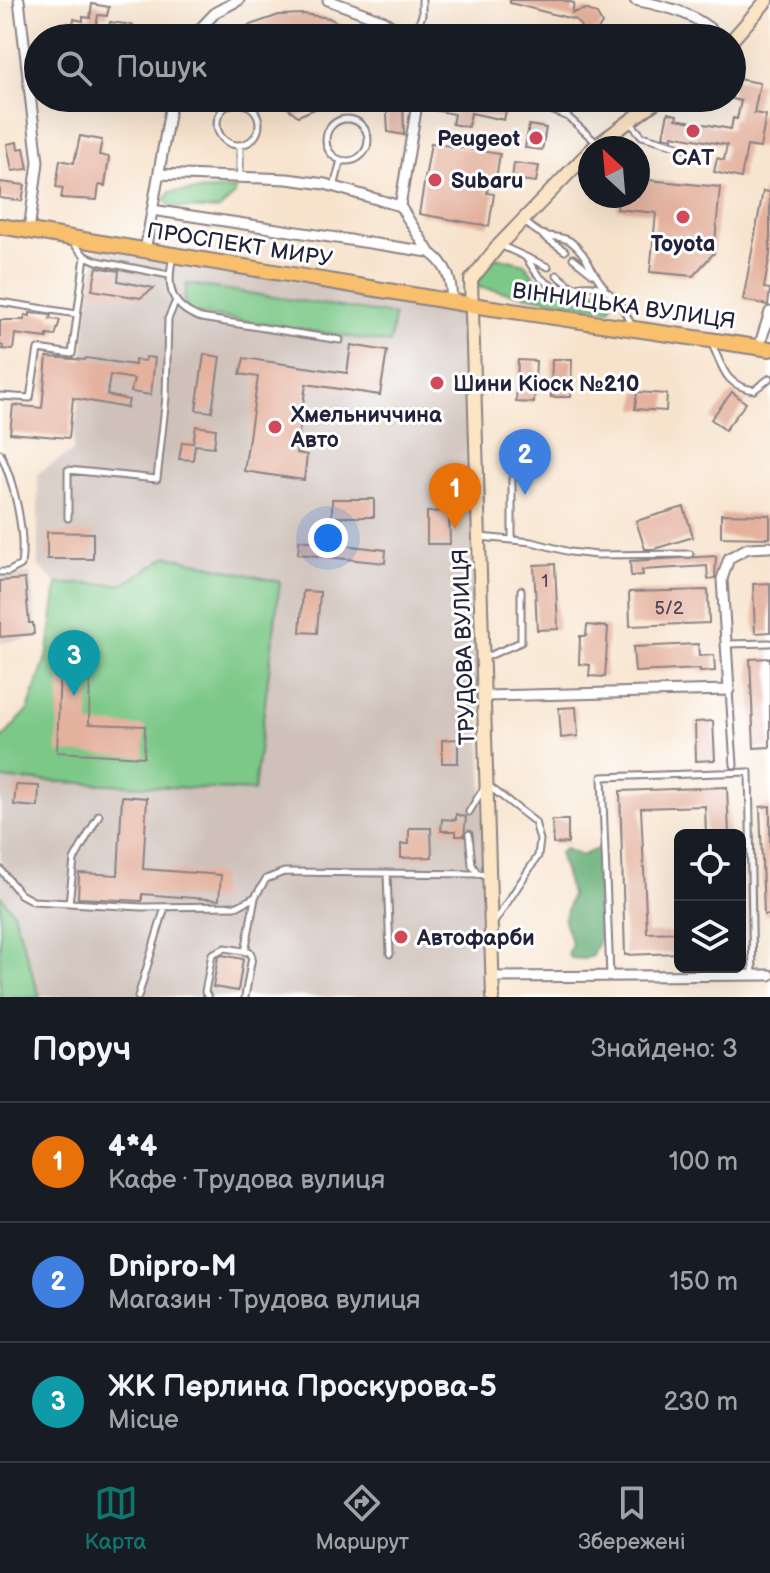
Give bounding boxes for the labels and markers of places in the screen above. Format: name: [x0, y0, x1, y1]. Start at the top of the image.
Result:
marker: САТ: [684, 122, 702, 140]
place label: Peugeot: [437, 126, 521, 153]
marker: Peugeot: [527, 129, 545, 147]
place label: САТ: [672, 145, 715, 172]
place label: Subaru: [451, 168, 523, 195]
marker: Subaru: [426, 171, 444, 189]
marker: Toyota: [674, 208, 692, 226]
place label: Toyota: [651, 231, 715, 258]
place label: Шини Кіоск №210: [453, 371, 640, 398]
marker: Шини Кіоск №210: [428, 374, 446, 392]
place label: Хмельниччина Авто: [290, 402, 442, 454]
marker: Хмельниччина Авто: [266, 418, 284, 436]
pin: 2: [499, 429, 551, 495]
pin: 1: [429, 463, 481, 529]
pin: 3: [48, 630, 100, 696]
place label: Автофарби: [416, 925, 535, 952]
marker: Автофарби: [392, 928, 410, 946]

